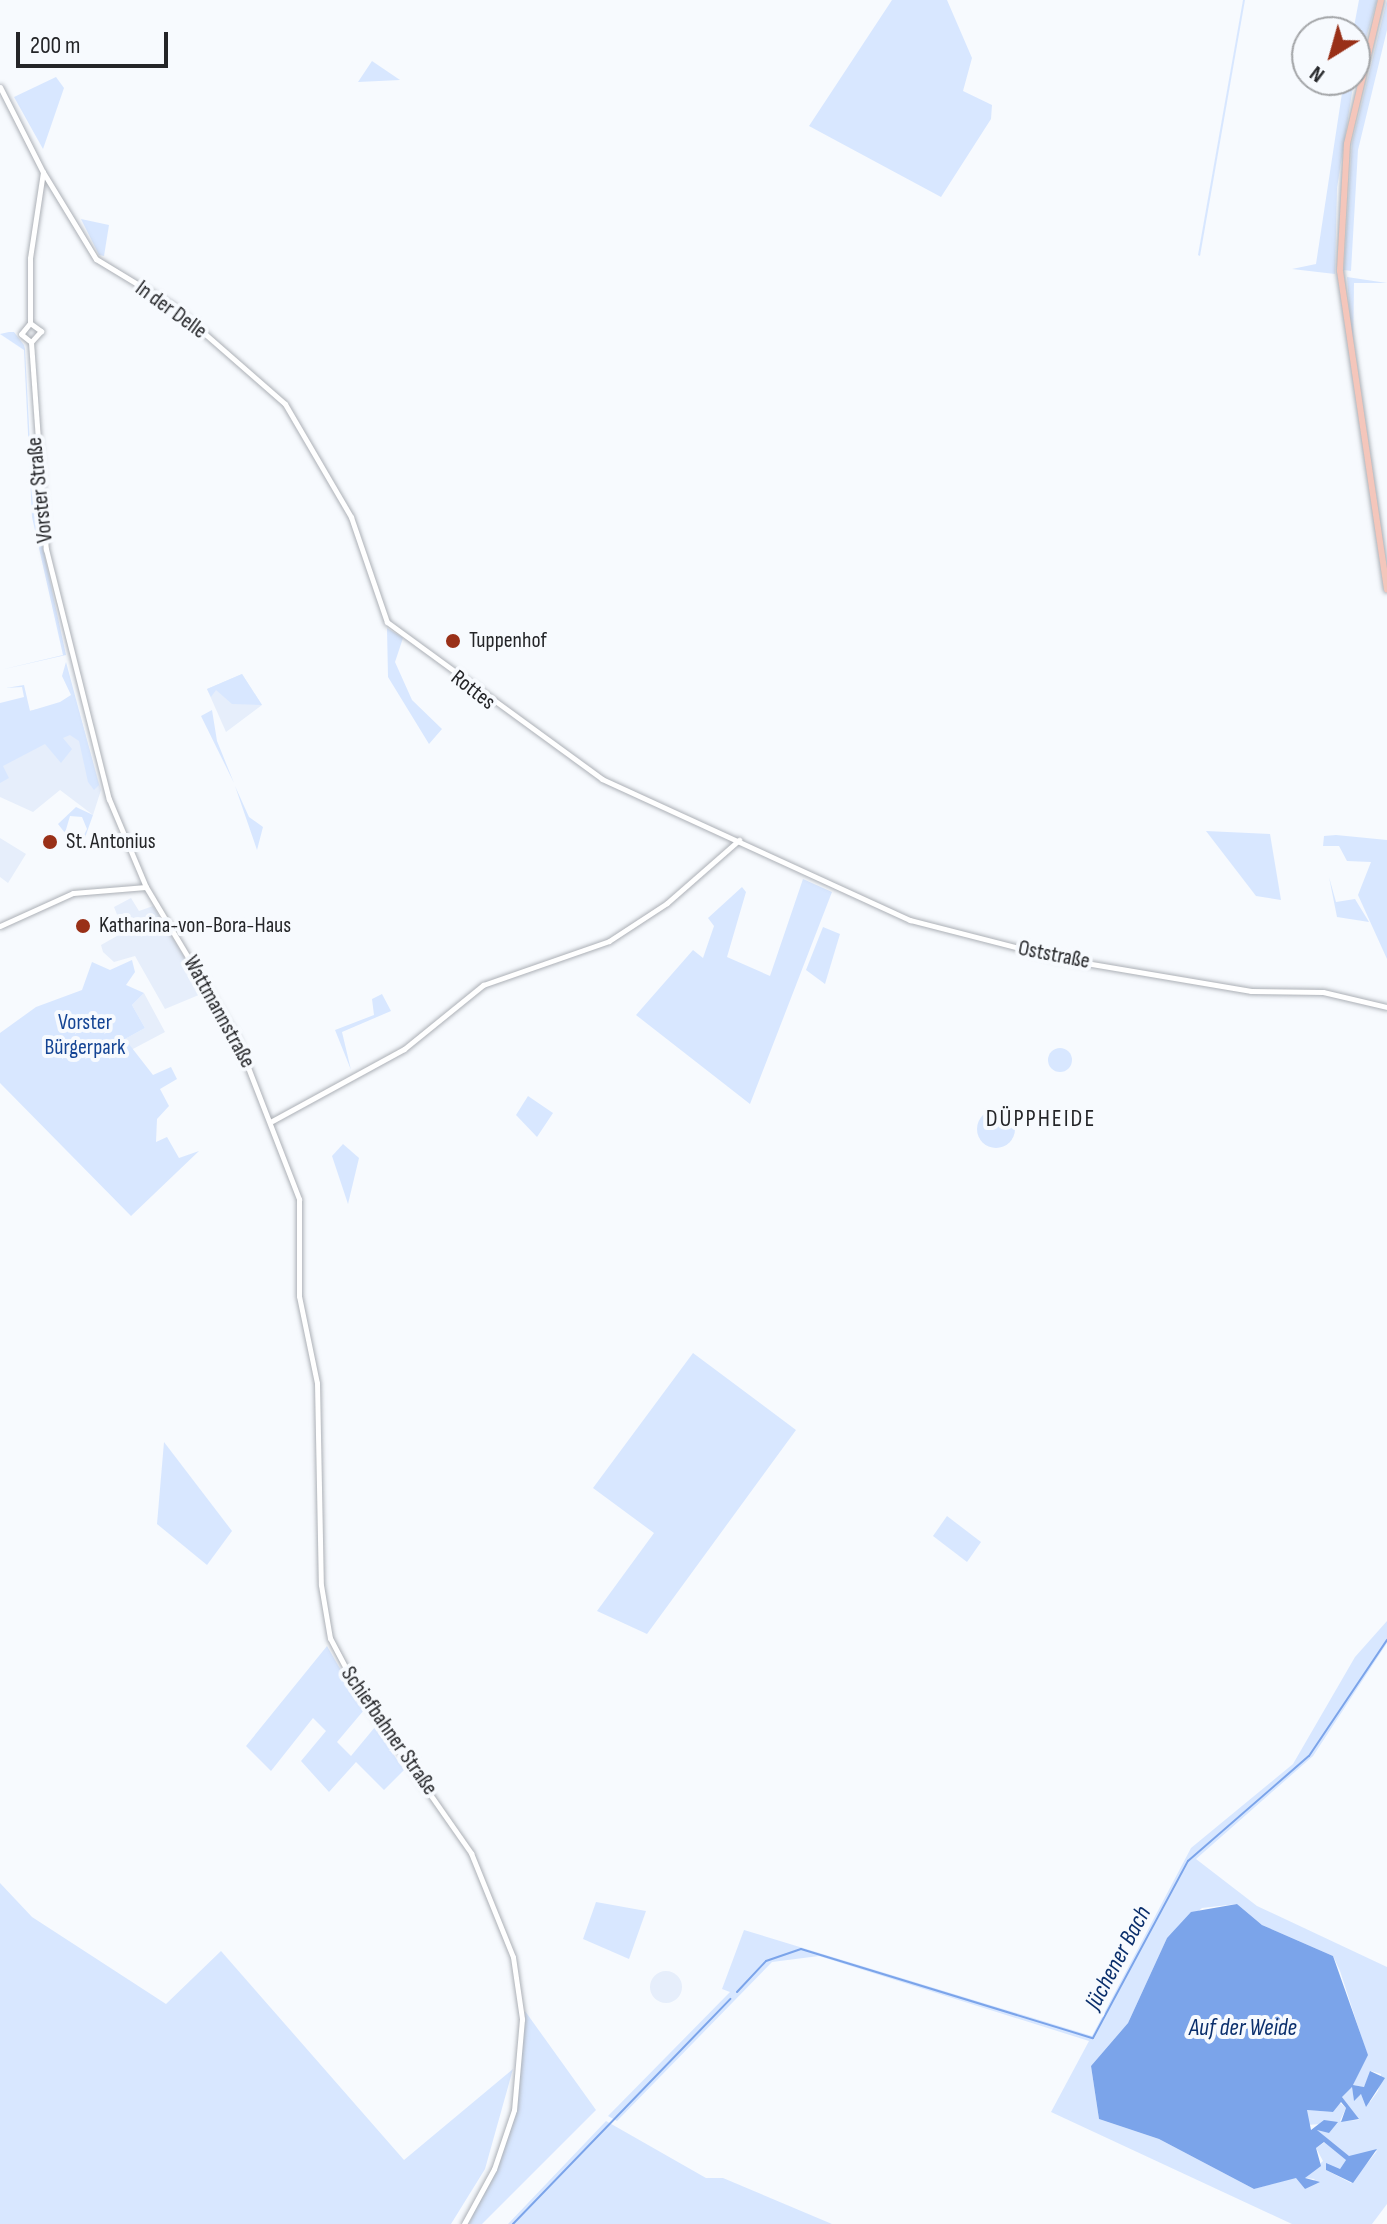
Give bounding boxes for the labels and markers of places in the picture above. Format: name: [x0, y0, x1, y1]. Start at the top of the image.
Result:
place label: Tuppenhof: [469, 628, 547, 654]
marker: Tuppenhof: [444, 632, 462, 650]
place label: St. Antonius: [66, 829, 156, 855]
marker: St. Antonius: [41, 833, 59, 851]
place label: Katharina-von-Bora-Haus: [99, 913, 291, 939]
marker: Katharina-von-Bora-Haus: [74, 917, 92, 935]

